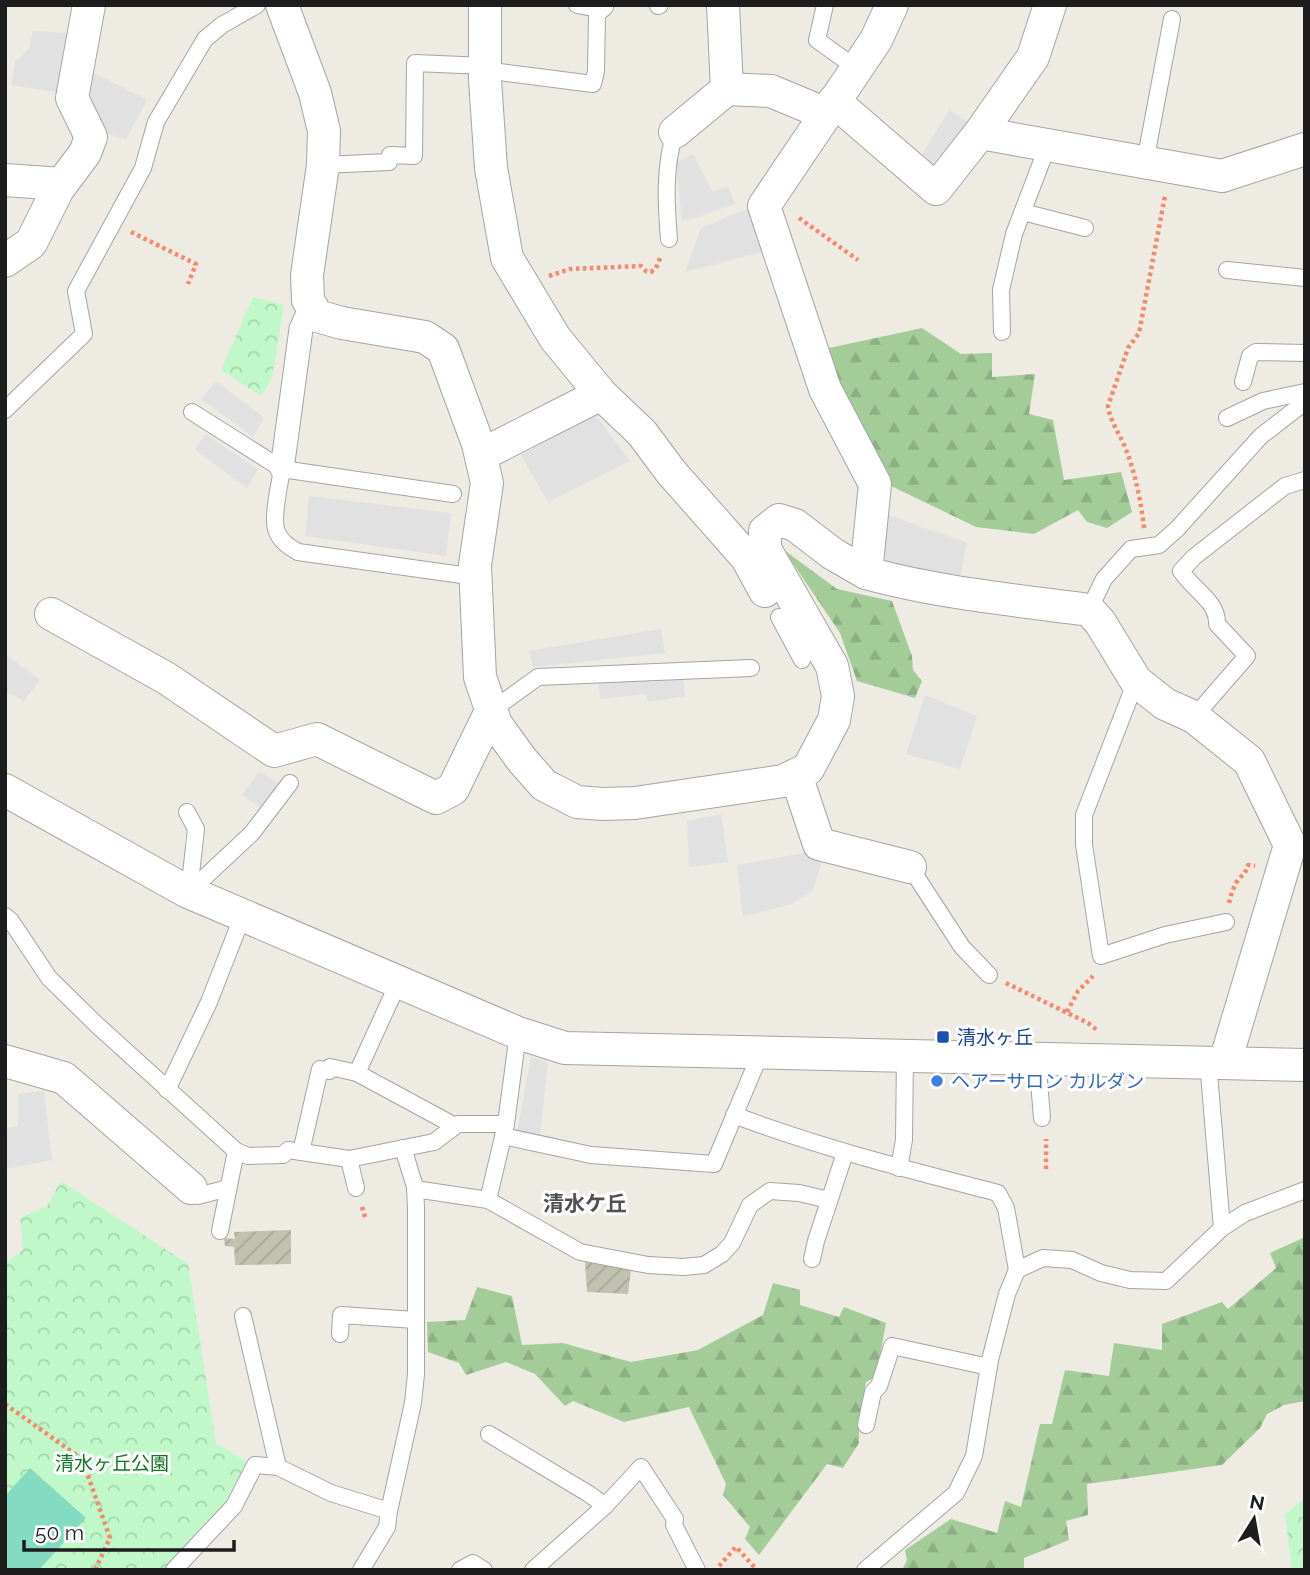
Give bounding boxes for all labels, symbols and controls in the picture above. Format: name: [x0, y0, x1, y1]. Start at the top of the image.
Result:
place label: 清水ヶ丘: [957, 1026, 1033, 1048]
marker: 清水ヶ丘: [935, 1029, 951, 1045]
place label: ヘアーサロン カルダン: [951, 1070, 1144, 1092]
marker: ヘアーサロン カルダン: [929, 1073, 945, 1089]
district label: 清水ケ丘: [543, 1191, 627, 1216]
park label: 清水ヶ丘公園: [55, 1452, 169, 1474]
north arrow: [1219, 1484, 1289, 1554]
text: N: [1248, 1490, 1266, 1514]
scale bar: [24, 1508, 234, 1552]
text: 50 m: [35, 1520, 84, 1545]

